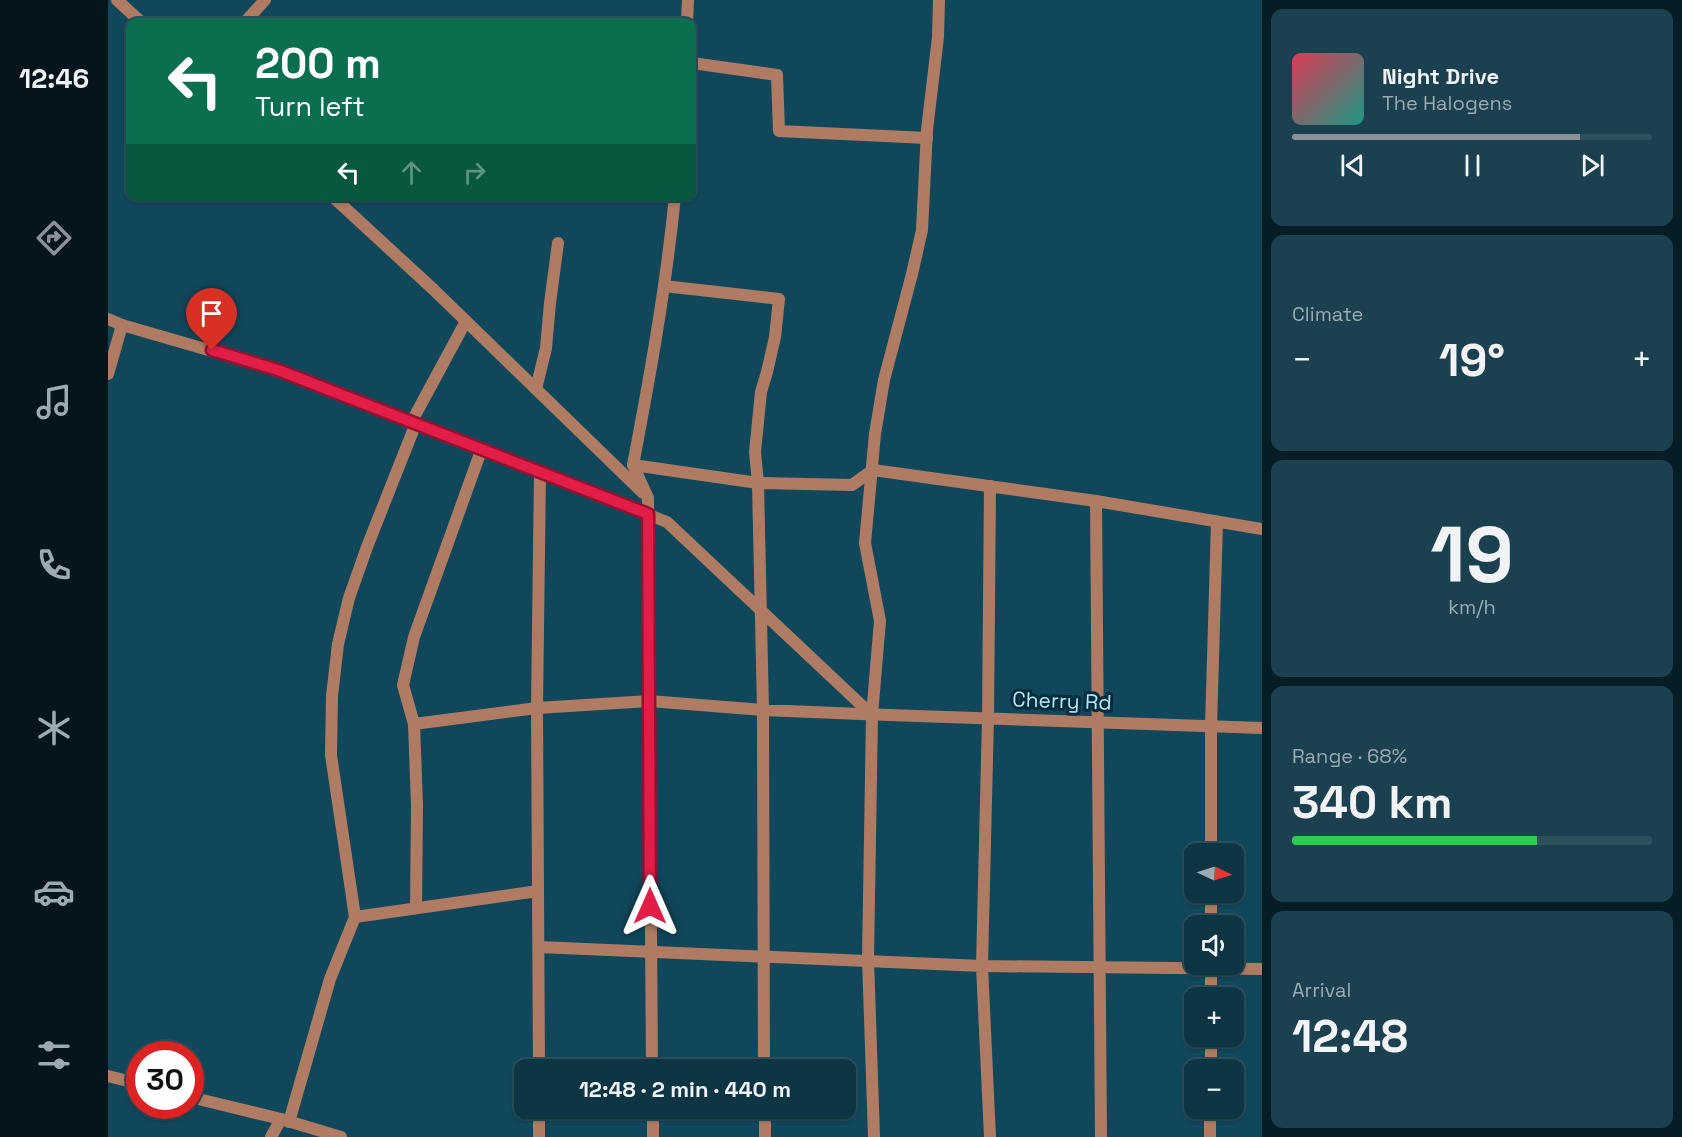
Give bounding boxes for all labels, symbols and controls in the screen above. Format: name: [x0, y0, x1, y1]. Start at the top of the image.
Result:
text: 200 m: [255, 37, 381, 90]
icon: left: [156, 42, 234, 120]
text: 12:46: [19, 61, 89, 96]
text: Night Drive: [1382, 62, 1499, 90]
text: Turn left: [255, 89, 365, 124]
text: The Halogens: [1382, 90, 1512, 116]
icon: previous: [1336, 149, 1369, 182]
icon: pause: [1456, 149, 1489, 182]
icon: next: [1576, 149, 1609, 182]
icon: left: [332, 156, 365, 189]
icon: ahead: [395, 156, 428, 189]
icon: right: [458, 156, 491, 189]
icon: directions: [33, 217, 75, 259]
pin: [186, 288, 237, 350]
icon: arrive: [195, 297, 228, 330]
text: Climate: [1292, 301, 1363, 327]
text: 19°: [1439, 332, 1505, 389]
text: −: [1292, 339, 1312, 381]
text: +: [1632, 339, 1652, 381]
icon: music: [33, 381, 75, 423]
text: 19: [1430, 505, 1514, 605]
icon: phone: [33, 544, 75, 586]
text: km/h: [1448, 594, 1496, 620]
street label: Cherry Rd: [1012, 685, 1112, 716]
icon: climate: [33, 707, 75, 749]
text: Range · 68%: [1292, 743, 1407, 769]
text: 340 km: [1292, 774, 1452, 831]
north arrow: [1184, 843, 1244, 903]
map controls: [1184, 843, 1244, 1119]
icon: car: [33, 871, 75, 913]
position arrow: [618, 874, 682, 938]
button: sound: [1184, 915, 1244, 975]
text: Arrival: [1292, 977, 1351, 1003]
button: +: [1184, 987, 1244, 1047]
text: 12:48: [1292, 1008, 1408, 1065]
icon: filters: [33, 1034, 75, 1076]
speed limit sign: 30: [126, 1041, 204, 1119]
button: −: [1184, 1059, 1244, 1119]
text: 12:48 · 2 min · 440 m: [579, 1075, 791, 1103]

